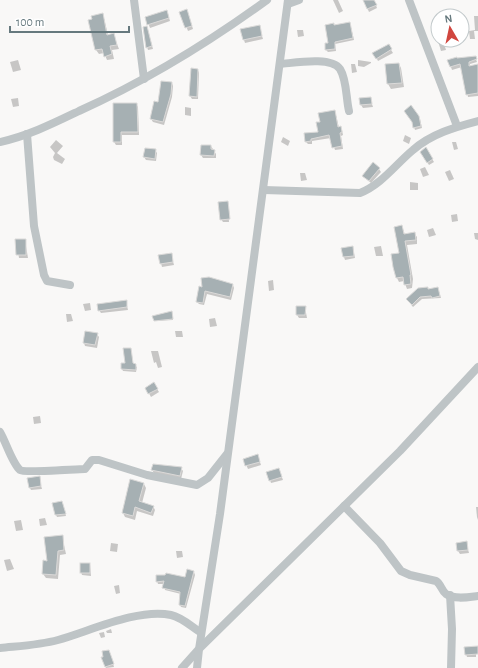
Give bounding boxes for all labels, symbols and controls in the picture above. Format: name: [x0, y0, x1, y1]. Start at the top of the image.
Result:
scale bar: [10, 8, 129, 34]
north arrow: [430, 8, 470, 48]
text: N: [444, 13, 453, 25]
text: 100 m: [16, 16, 44, 28]

